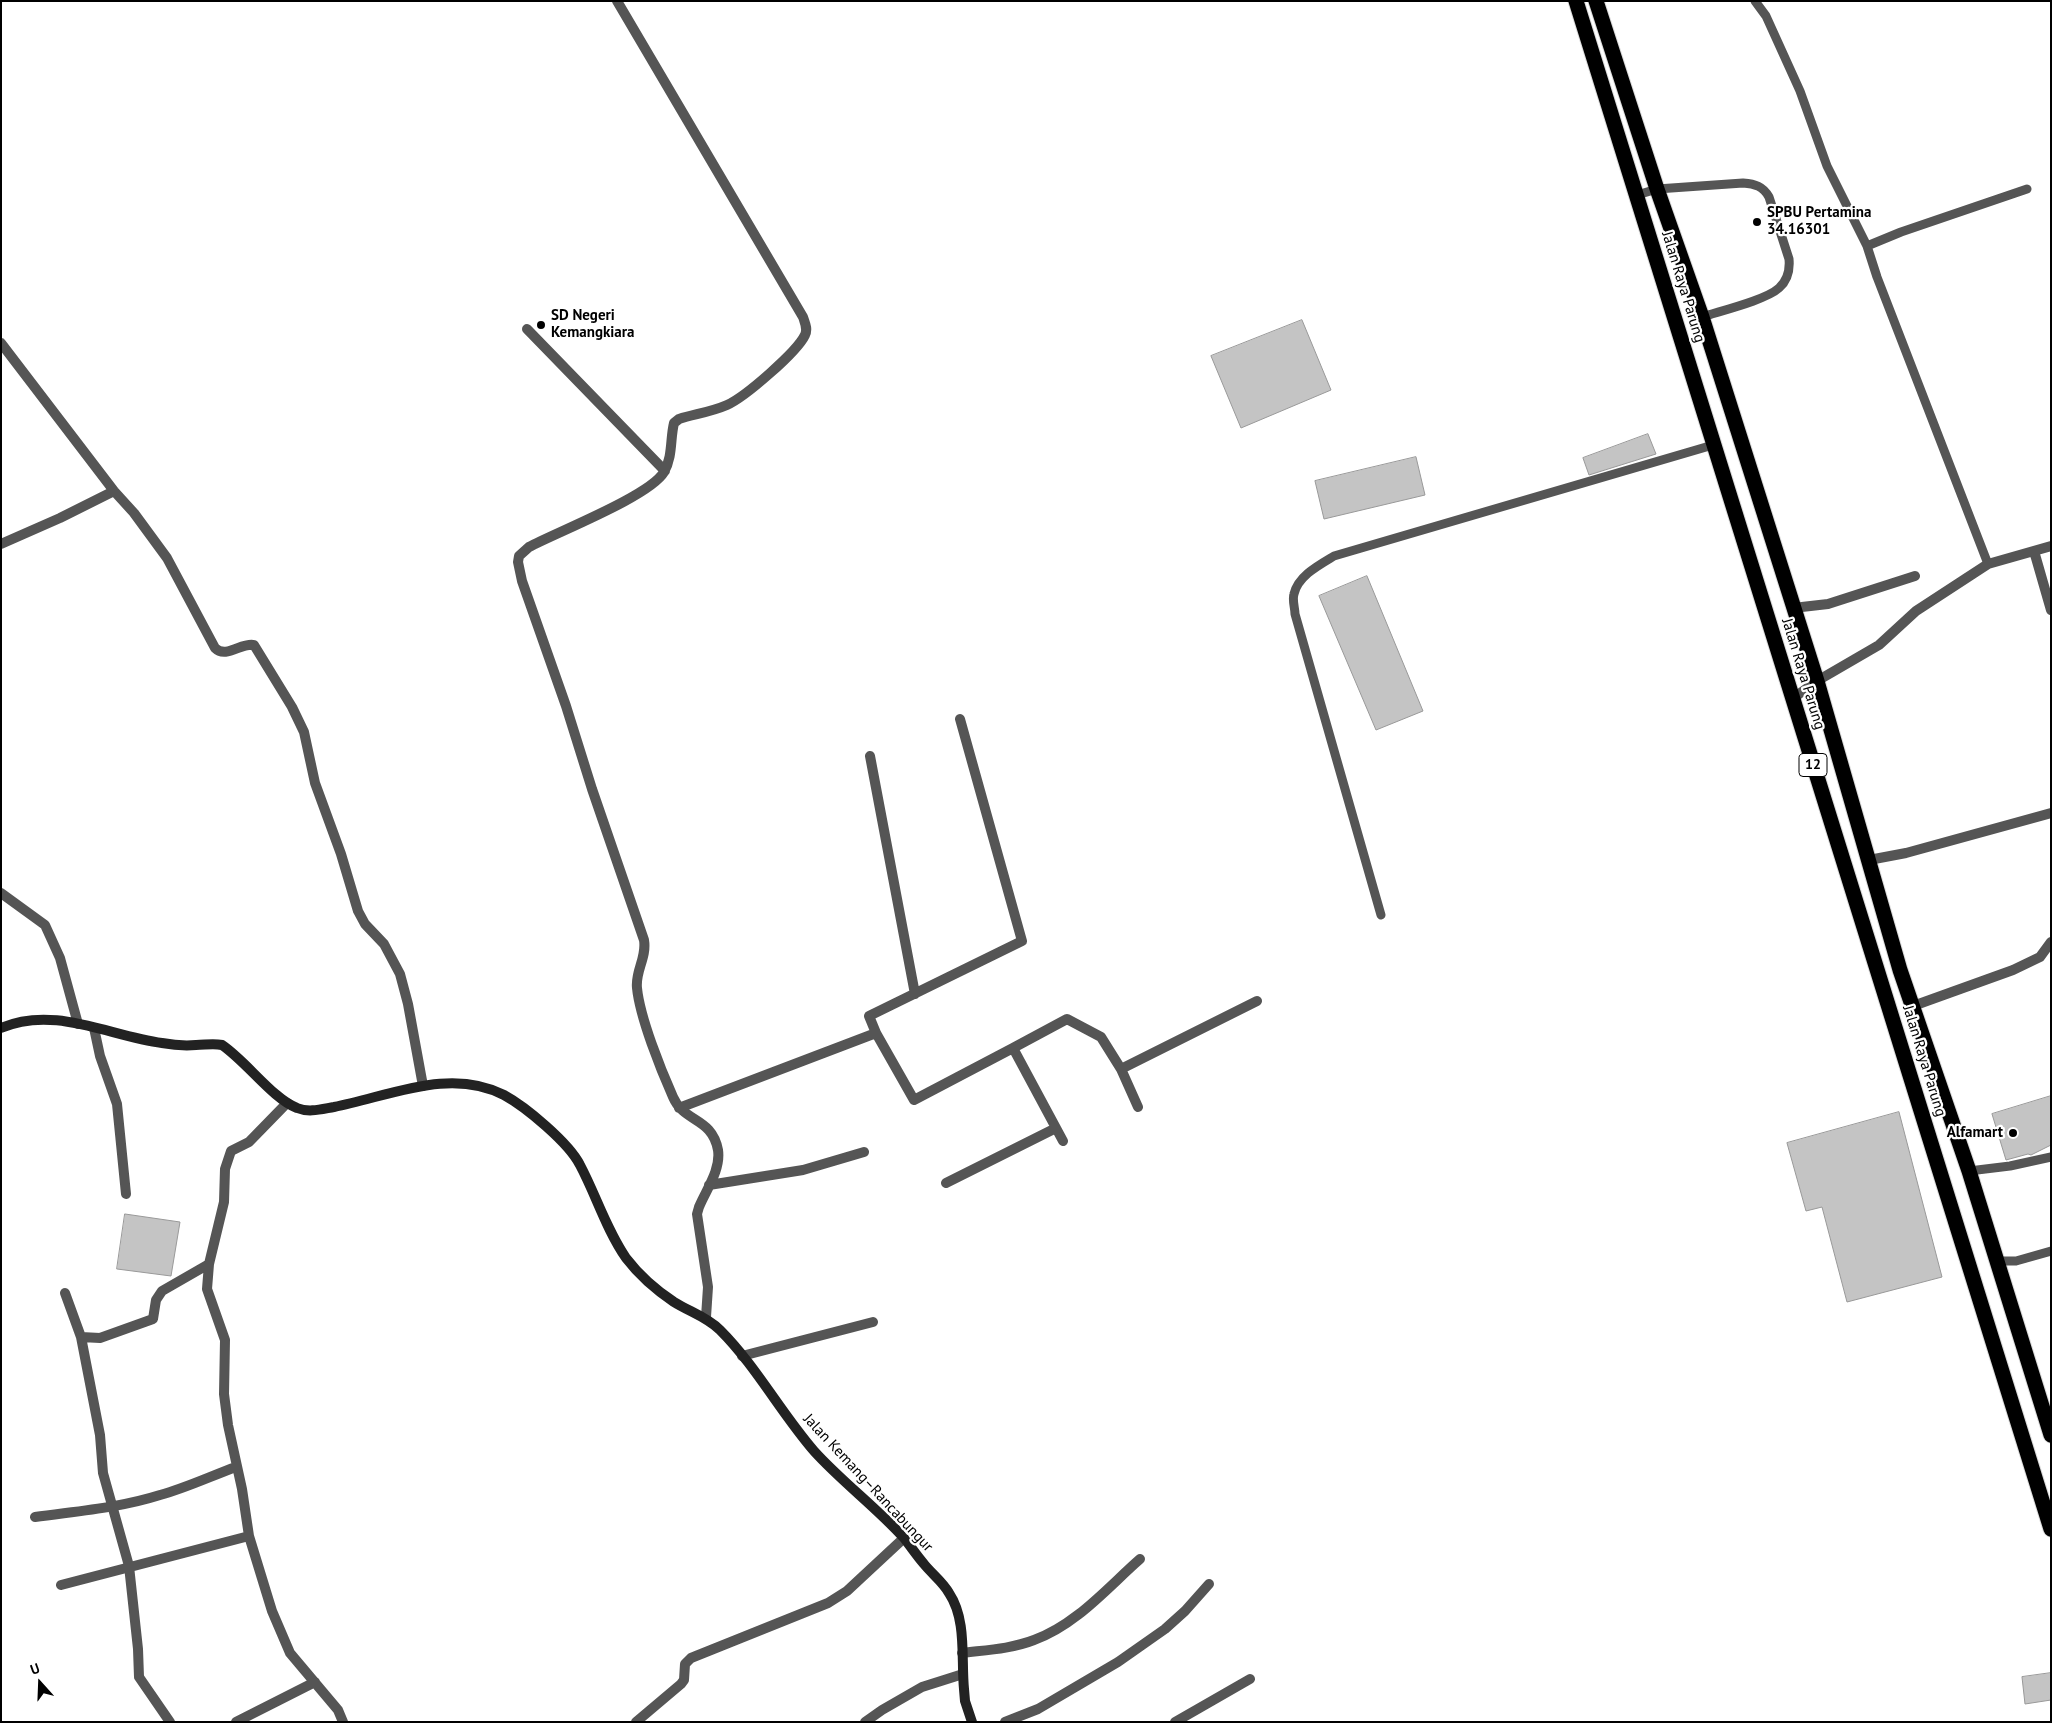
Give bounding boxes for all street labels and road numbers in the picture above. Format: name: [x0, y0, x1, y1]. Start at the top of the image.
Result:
street label: Jalan Raya Parung: [1658, 229, 1708, 345]
street label: Jalan Raya Parung: [1778, 616, 1828, 732]
road number: 12: [1799, 754, 1827, 776]
street label: Jalan Raya Parung: [1899, 1003, 1949, 1119]
street label: Jalan Kemang–Rancabungur: [799, 1410, 937, 1556]

